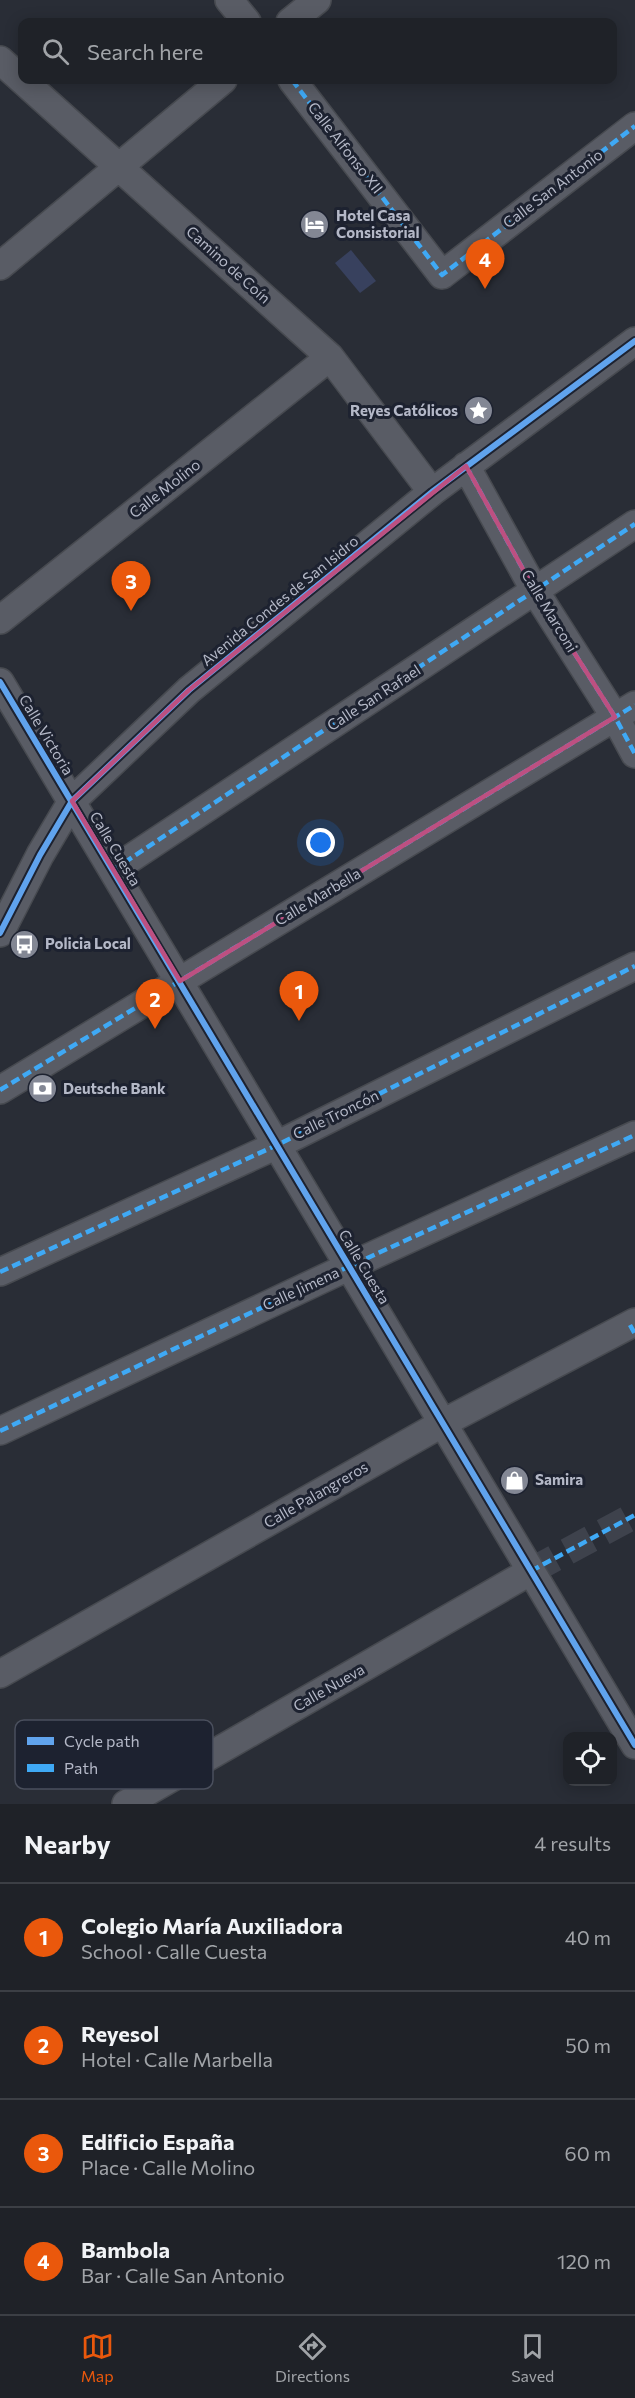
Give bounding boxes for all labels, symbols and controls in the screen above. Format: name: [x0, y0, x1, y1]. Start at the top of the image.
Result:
search box: [18, 18, 617, 84]
icon: search: [39, 35, 72, 68]
text: Search here: [87, 38, 203, 65]
street label: Calle Alfonso XII: [305, 98, 387, 197]
street label: Calle San Antonio: [499, 145, 606, 231]
place label: Hotel Casa Consistorial: [336, 206, 420, 241]
hotel icon: Hotel Casa Consistorial: [299, 209, 331, 241]
street label: Camino de Coín: [183, 222, 274, 307]
pin: 4: [466, 240, 504, 289]
place icon: Reyes Católicos: [463, 395, 495, 427]
place label: Reyes Católicos: [350, 401, 458, 419]
street label: Calle Molino: [125, 455, 203, 521]
street label: Avenida Condes de San Isidro: [197, 531, 362, 669]
pin: 3: [112, 562, 150, 611]
street label: Calle Marconi: [518, 566, 582, 655]
street label: Calle San Rafael: [323, 660, 424, 734]
street label: Calle Victoria: [16, 691, 78, 778]
street label: Calle Cuesta: [87, 808, 145, 889]
your location: [306, 828, 335, 857]
street label: Calle Marbella: [271, 863, 364, 929]
bus stop icon: Policia Local: [8, 928, 40, 960]
place label: Policia Local: [45, 934, 131, 952]
pin: 1: [280, 972, 318, 1021]
pin: 2: [136, 980, 174, 1029]
bank icon: Deutsche Bank: [26, 1073, 58, 1105]
place label: Deutsche Bank: [63, 1079, 166, 1097]
street label: Calle Troncón: [290, 1086, 381, 1143]
street label: Calle Cuesta: [336, 1226, 394, 1307]
street label: Calle Jimena: [260, 1263, 342, 1314]
street label: Calle Palangreros: [260, 1457, 371, 1531]
shop icon: Samira: [498, 1464, 530, 1496]
place label: Samira: [535, 1470, 583, 1488]
street label: Calle Nueva: [290, 1660, 367, 1715]
legend: [15, 1720, 213, 1789]
text: Cycle path: [64, 1731, 140, 1750]
map controls: [563, 1732, 617, 1786]
button: locate: [563, 1732, 617, 1786]
text: Path: [64, 1758, 98, 1777]
text: Nearby: [24, 1828, 111, 1859]
text: 4 results: [534, 1831, 611, 1855]
text: Colegio María Auxiliadora: [81, 1912, 343, 1939]
text: 1: [39, 1925, 48, 1949]
text: 40 m: [565, 1925, 611, 1949]
text: School · Calle Cuesta: [81, 1939, 267, 1963]
text: Reyesol: [81, 2020, 159, 2047]
text: 2: [38, 2033, 49, 2057]
text: 50 m: [565, 2033, 611, 2057]
text: Hotel · Calle Marbella: [81, 2047, 273, 2071]
text: Edificio España: [81, 2128, 235, 2155]
text: 3: [38, 2141, 49, 2165]
text: 60 m: [565, 2141, 611, 2165]
text: Place · Calle Molino: [81, 2155, 255, 2179]
text: Bambola: [81, 2236, 170, 2263]
text: 4: [37, 2249, 50, 2273]
text: 120 m: [557, 2249, 611, 2273]
text: Bar · Calle San Antonio: [81, 2263, 285, 2287]
tab: Map: [81, 2330, 114, 2385]
tab: Directions: [275, 2330, 350, 2385]
tab: Saved: [511, 2330, 554, 2385]

